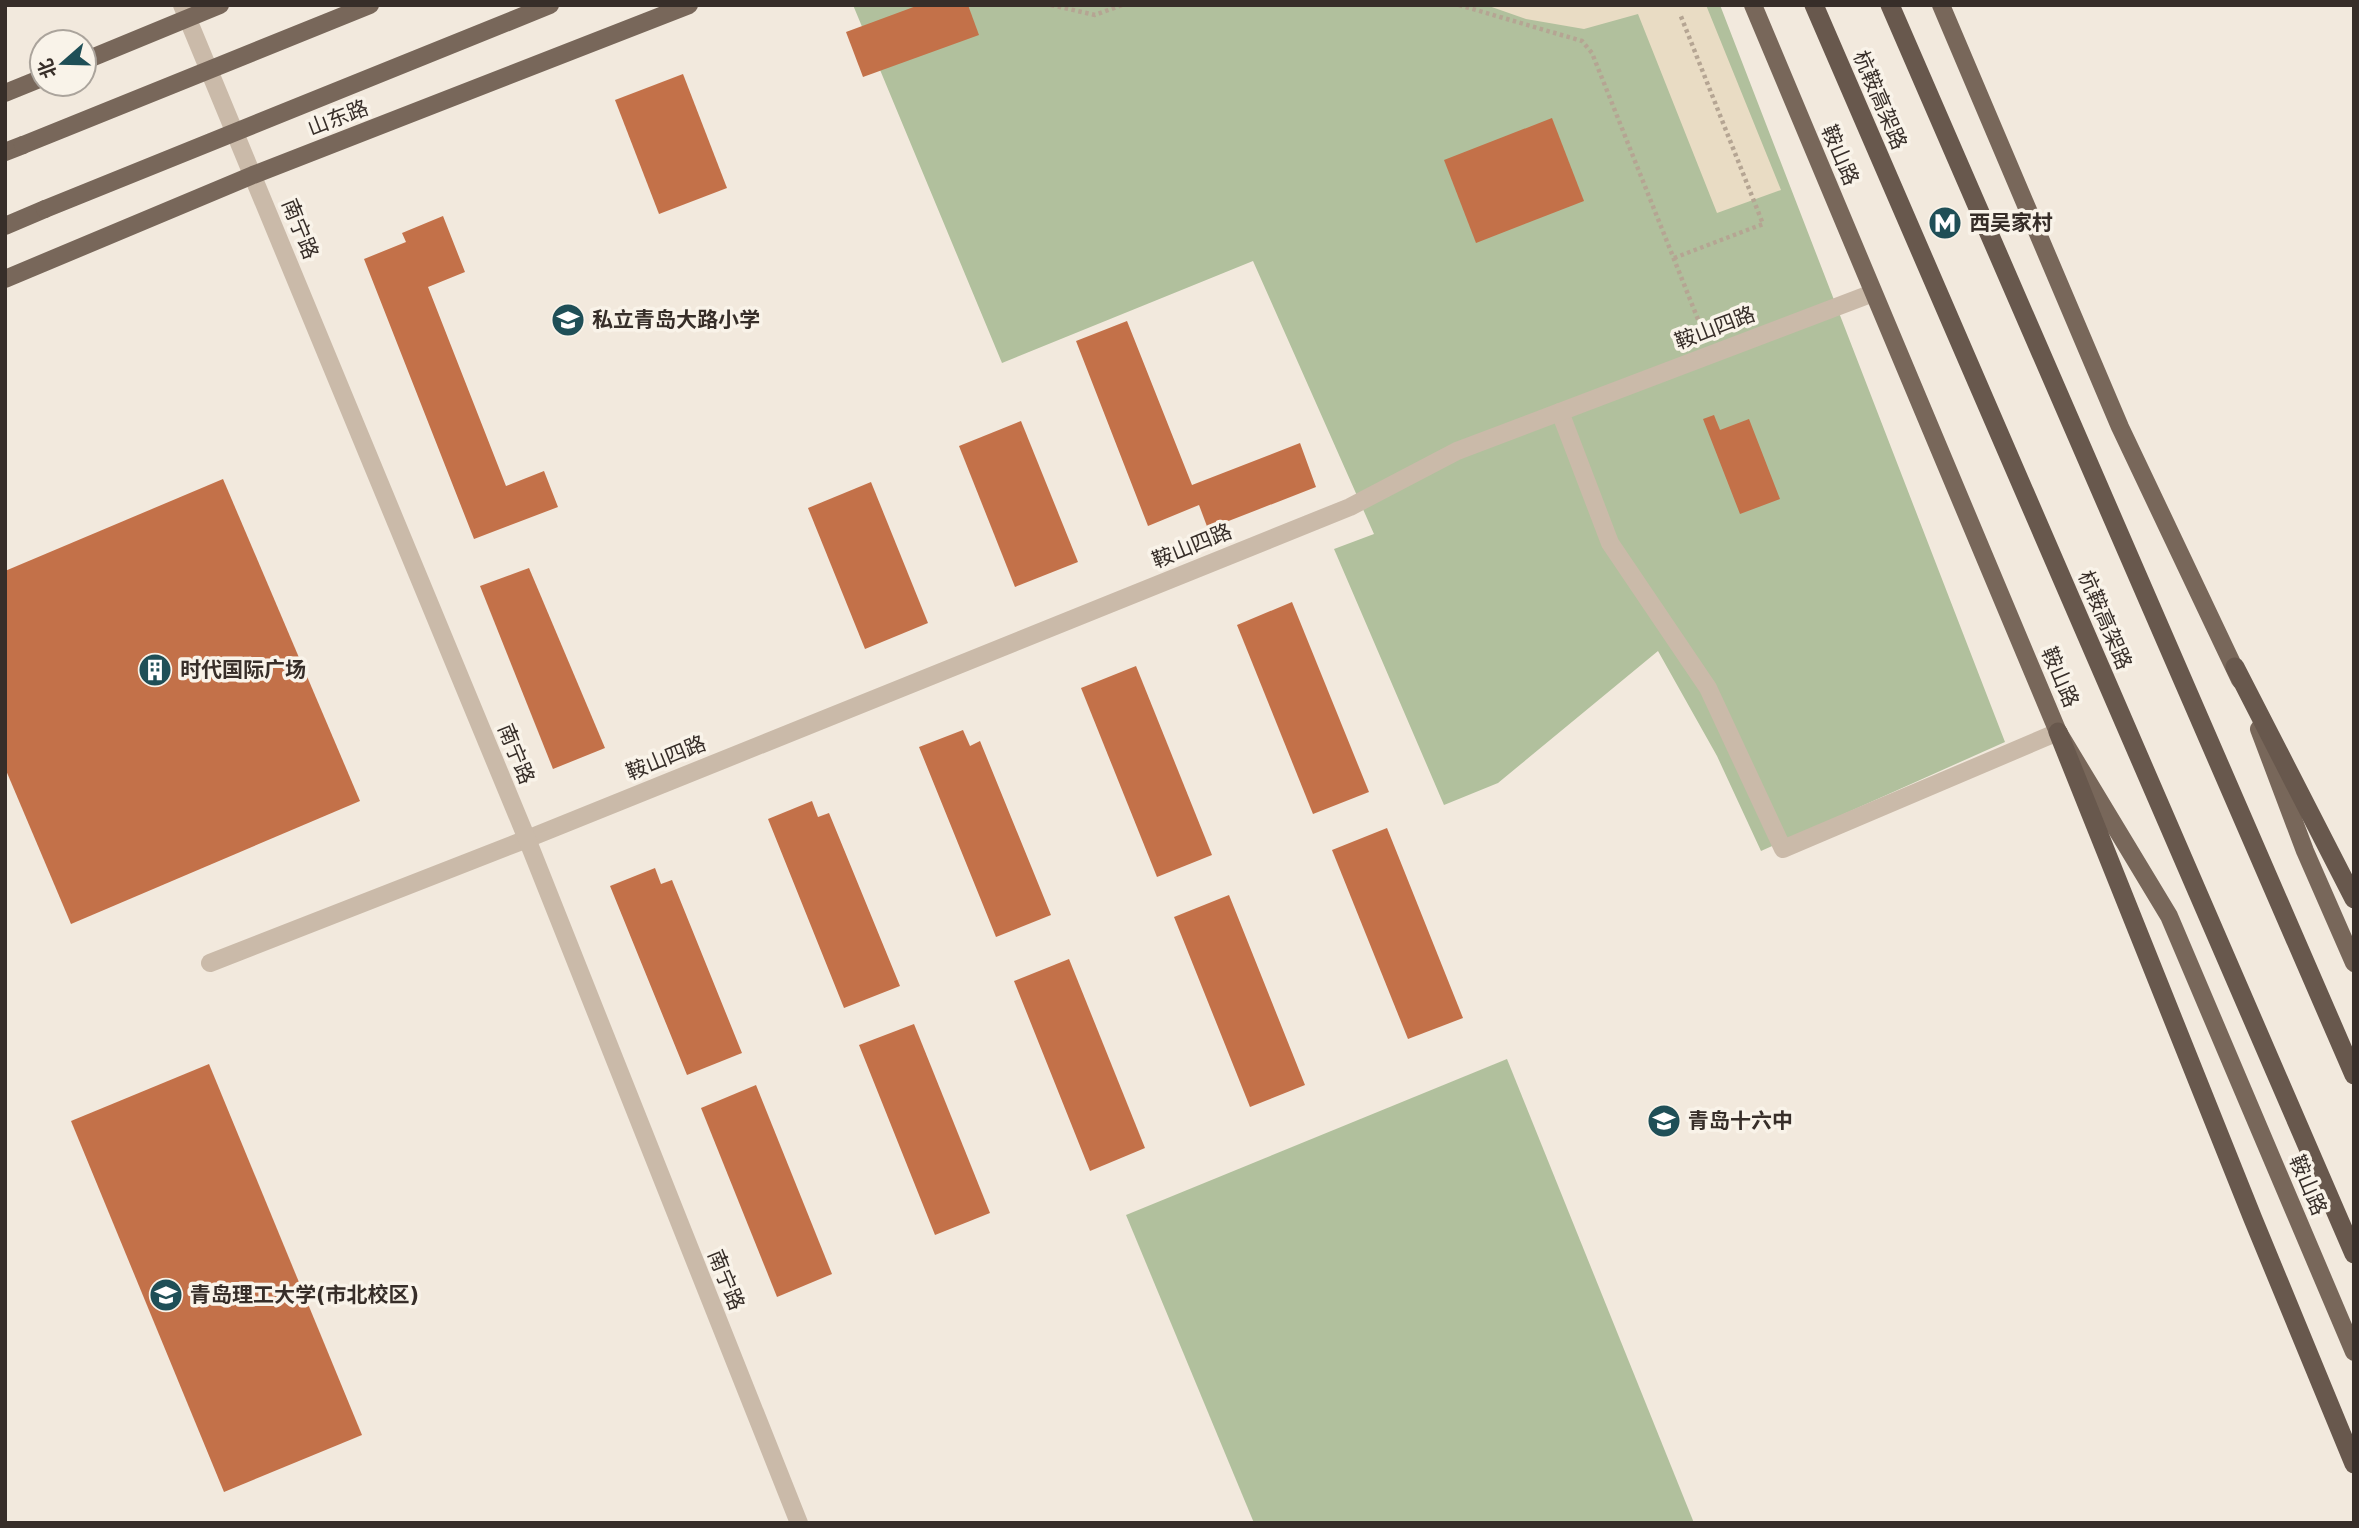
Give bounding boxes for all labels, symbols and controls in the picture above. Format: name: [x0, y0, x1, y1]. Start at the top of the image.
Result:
north arrow: [28, 28, 98, 98]
street label: 杭鞍高架路: [1848, 47, 1912, 153]
text: 北: [33, 56, 61, 82]
street label: 山东路: [304, 96, 372, 140]
street label: 鞍山路: [1817, 121, 1863, 189]
street label: 南宁路: [277, 195, 323, 263]
metro station icon: 西吴家村: [1926, 204, 1964, 242]
place label: 西吴家村: [1969, 211, 2053, 235]
school or university icon: 私立青岛大路小学: [549, 301, 587, 339]
street label: 鞍山四路: [1671, 302, 1759, 354]
place label: 私立青岛大路小学: [592, 308, 760, 332]
street label: 鞍山四路: [1149, 519, 1235, 573]
street label: 杭鞍高架路: [2073, 567, 2137, 673]
street label: 鞍山路: [2037, 643, 2083, 711]
building icon: 时代国际广场: [136, 651, 174, 689]
place label: 时代国际广场: [180, 658, 306, 682]
street label: 南宁路: [493, 720, 539, 788]
street label: 鞍山四路: [623, 731, 709, 785]
school or university icon: 青岛十六中: [1645, 1102, 1683, 1140]
place label: 青岛十六中: [1688, 1109, 1793, 1133]
street label: 鞍山路: [2285, 1151, 2331, 1219]
street label: 南宁路: [703, 1246, 749, 1314]
school or university icon: 青岛理工大学(市北校区): [147, 1276, 185, 1314]
place label: 青岛理工大学(市北校区): [190, 1283, 419, 1307]

